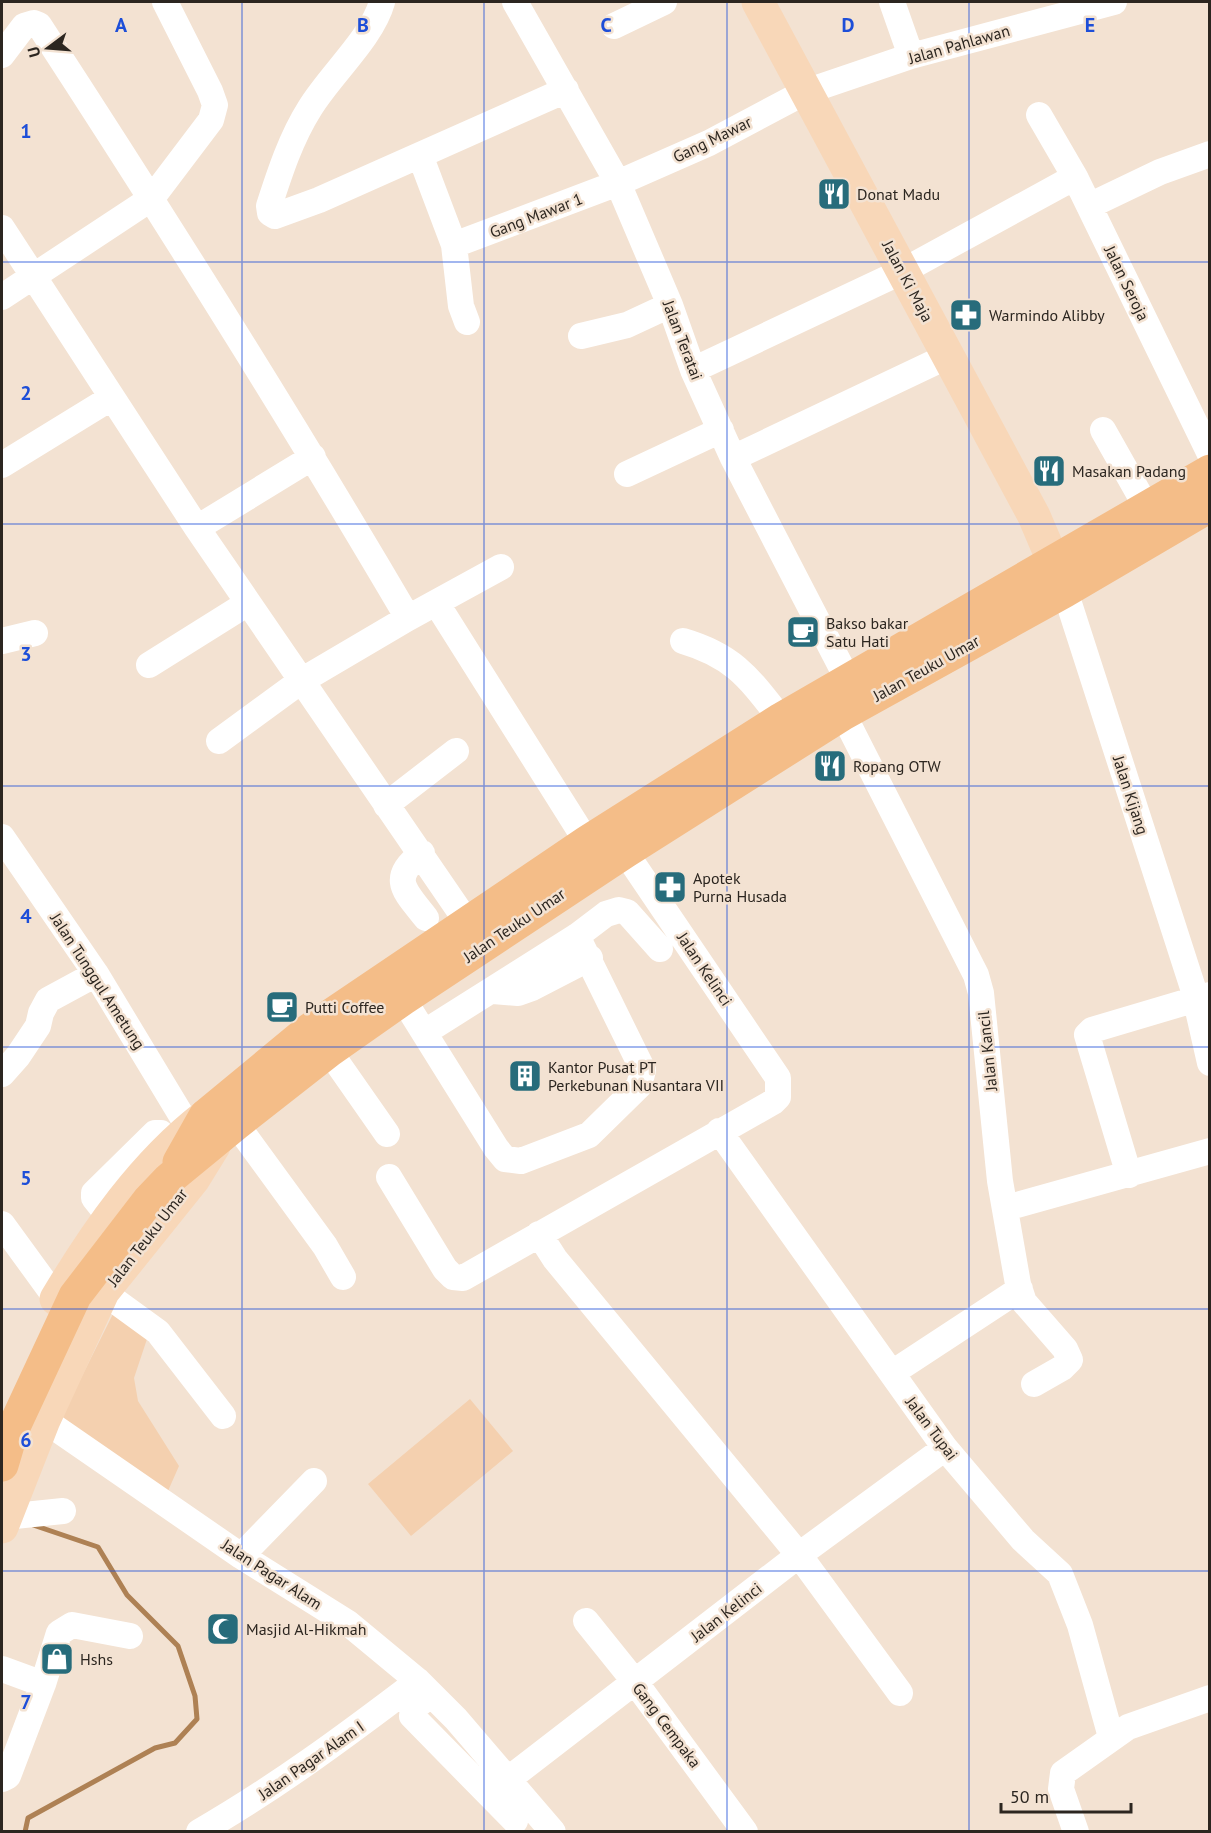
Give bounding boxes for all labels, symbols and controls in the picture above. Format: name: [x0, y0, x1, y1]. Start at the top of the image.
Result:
text: A: [115, 12, 128, 38]
text: B: [357, 12, 369, 38]
text: C: [600, 12, 612, 38]
text: D: [842, 12, 855, 38]
text: E: [1085, 12, 1095, 38]
north arrow: [18, 18, 78, 78]
street label: Jalan Pahlawan: [905, 20, 1012, 68]
text: U: [23, 45, 45, 60]
street label: Gang Mawar: [669, 111, 755, 167]
text: 1: [20, 118, 32, 144]
restaurant icon: Donat Madu: [816, 176, 852, 212]
place label: Donat Madu: [857, 184, 940, 204]
street label: Gang Mawar 1: [487, 188, 585, 242]
street label: Jalan Ki Maja: [878, 236, 938, 325]
street label: Jalan Seroja: [1100, 241, 1154, 324]
street label: Jalan Teratai: [658, 296, 707, 383]
pharmacy icon: Warmindo Alibby: [948, 297, 984, 333]
place label: Warmindo Alibby: [989, 305, 1105, 325]
text: 2: [20, 380, 32, 406]
restaurant icon: Masakan Padang: [1031, 453, 1067, 489]
place label: Masakan Padang: [1072, 461, 1186, 481]
place label: Bakso bakar Satu Hati: [826, 613, 909, 651]
cafe icon: Bakso bakar Satu Hati: [785, 614, 821, 650]
street label: Jalan Teuku Umar: [868, 630, 983, 706]
text: 3: [20, 641, 32, 667]
restaurant icon: Ropang OTW: [812, 748, 848, 784]
street label: Jalan Kijang: [1109, 752, 1153, 837]
place label: Ropang OTW: [853, 756, 942, 776]
place label: Apotek Purna Husada: [693, 868, 787, 906]
pharmacy icon: Apotek Purna Husada: [652, 869, 688, 905]
street label: Jalan Teuku Umar: [458, 883, 569, 967]
text: 4: [20, 903, 32, 929]
street label: Jalan Tunggul Ametung: [46, 908, 150, 1053]
street label: Jalan Kelinci: [673, 928, 737, 1010]
cafe icon: Putti Coffee: [264, 989, 300, 1025]
place label: Putti Coffee: [305, 997, 385, 1017]
street label: Jalan Kancil: [973, 1010, 1001, 1093]
place label: Kantor Pusat PT Perkebunan Nusantara VII: [548, 1057, 724, 1095]
building icon: Kantor Pusat PT Perkebunan Nusantara VII: [507, 1058, 543, 1094]
text: 5: [20, 1165, 32, 1191]
street label: Jalan Teuku Umar: [102, 1184, 192, 1291]
street label: Jalan Tupai: [901, 1391, 962, 1464]
text: 6: [20, 1427, 32, 1453]
street label: Jalan Pagar Alam: [217, 1534, 326, 1614]
street label: Jalan Kelinci: [686, 1578, 765, 1647]
mosque icon: Masjid Al-Hikmah: [205, 1611, 241, 1647]
place label: Masjid Al-Hikmah: [246, 1619, 366, 1639]
shop icon: Hshs: [39, 1641, 75, 1677]
place label: Hshs: [80, 1649, 113, 1669]
street label: Gang Cempaka: [629, 1679, 705, 1771]
text: 7: [20, 1689, 32, 1715]
street label: Jalan Pagar Alam I: [254, 1716, 368, 1804]
scale bar: [1001, 1776, 1132, 1814]
text: 50 m: [1010, 1785, 1049, 1808]

